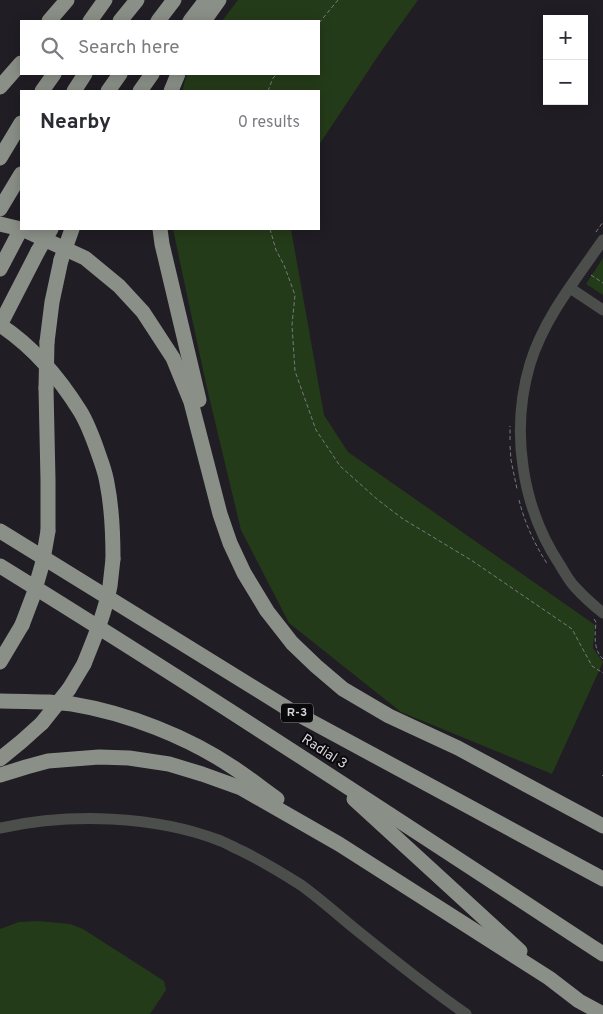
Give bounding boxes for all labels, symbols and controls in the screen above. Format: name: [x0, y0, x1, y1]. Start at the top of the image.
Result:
map controls: [543, 15, 588, 105]
button: +: [543, 15, 588, 60]
search box: [20, 20, 320, 75]
icon: search: [38, 34, 66, 62]
text: Search here: [78, 36, 180, 60]
button: −: [543, 60, 588, 105]
text: Nearby: [40, 109, 111, 136]
text: 0 results: [238, 113, 300, 133]
road number: R-3: [281, 704, 313, 722]
street label: Radial 3: [298, 731, 350, 773]

